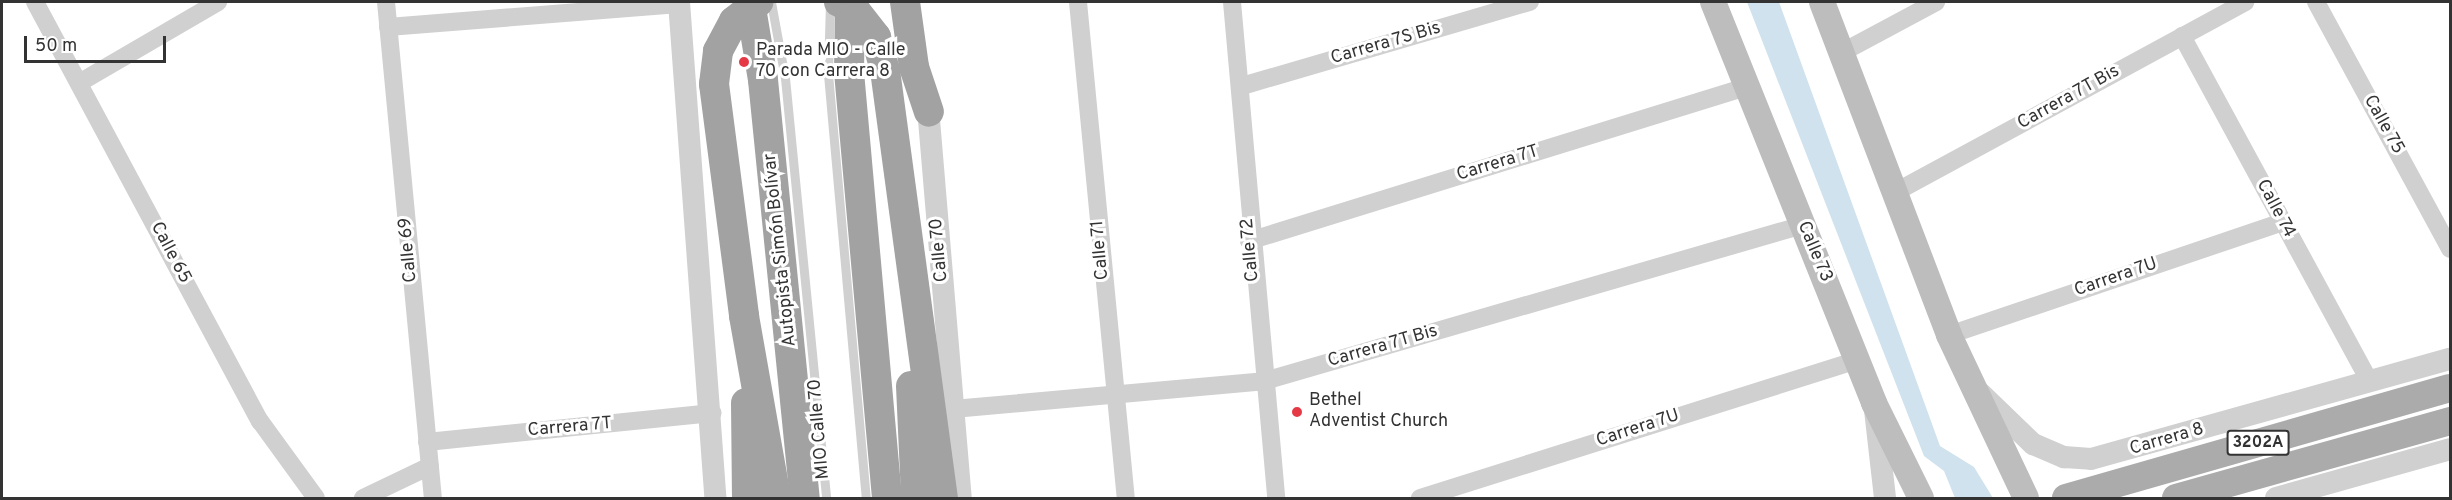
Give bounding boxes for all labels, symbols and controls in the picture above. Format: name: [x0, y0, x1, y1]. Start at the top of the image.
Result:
street label: Carrera 7S Bis: [1328, 18, 1444, 70]
scale bar: [27, 24, 170, 62]
text: 50 m: [35, 35, 77, 58]
place label: Parada MIO - Calle 70 con Carrera 8: [756, 41, 905, 84]
marker: Parada MIO - Calle 70 con Carrera 8: [737, 55, 751, 69]
street label: Carrera 7T Bis: [2014, 61, 2124, 135]
street label: Calle 75: [2358, 91, 2408, 159]
street label: Carrera 7T: [1454, 141, 1542, 187]
street label: Autopista Simón Bolívar: [760, 152, 802, 348]
street label: Calle 74: [2251, 176, 2299, 242]
street label: Calle 69: [395, 217, 423, 283]
street label: Calle 70: [926, 217, 954, 283]
street label: Calle 72: [1237, 217, 1265, 283]
street label: Calle 73: [1791, 218, 1837, 286]
street label: Calle 65: [145, 219, 195, 287]
street label: Calle 71: [1088, 219, 1114, 281]
street label: Carrera 7U: [2071, 254, 2161, 302]
street label: Carrera 7T Bis: [1325, 321, 1441, 373]
street label: MIO Calle 70: [805, 377, 835, 481]
place label: Bethel Adventist Church: [1309, 391, 1448, 434]
marker: Bethel Adventist Church: [1290, 405, 1304, 419]
street label: Carrera 7U: [1593, 405, 1683, 453]
street label: Carrera 7T: [526, 414, 614, 442]
street label: Carrera 8: [2127, 419, 2207, 461]
road number: 3202A: [2226, 430, 2290, 456]

